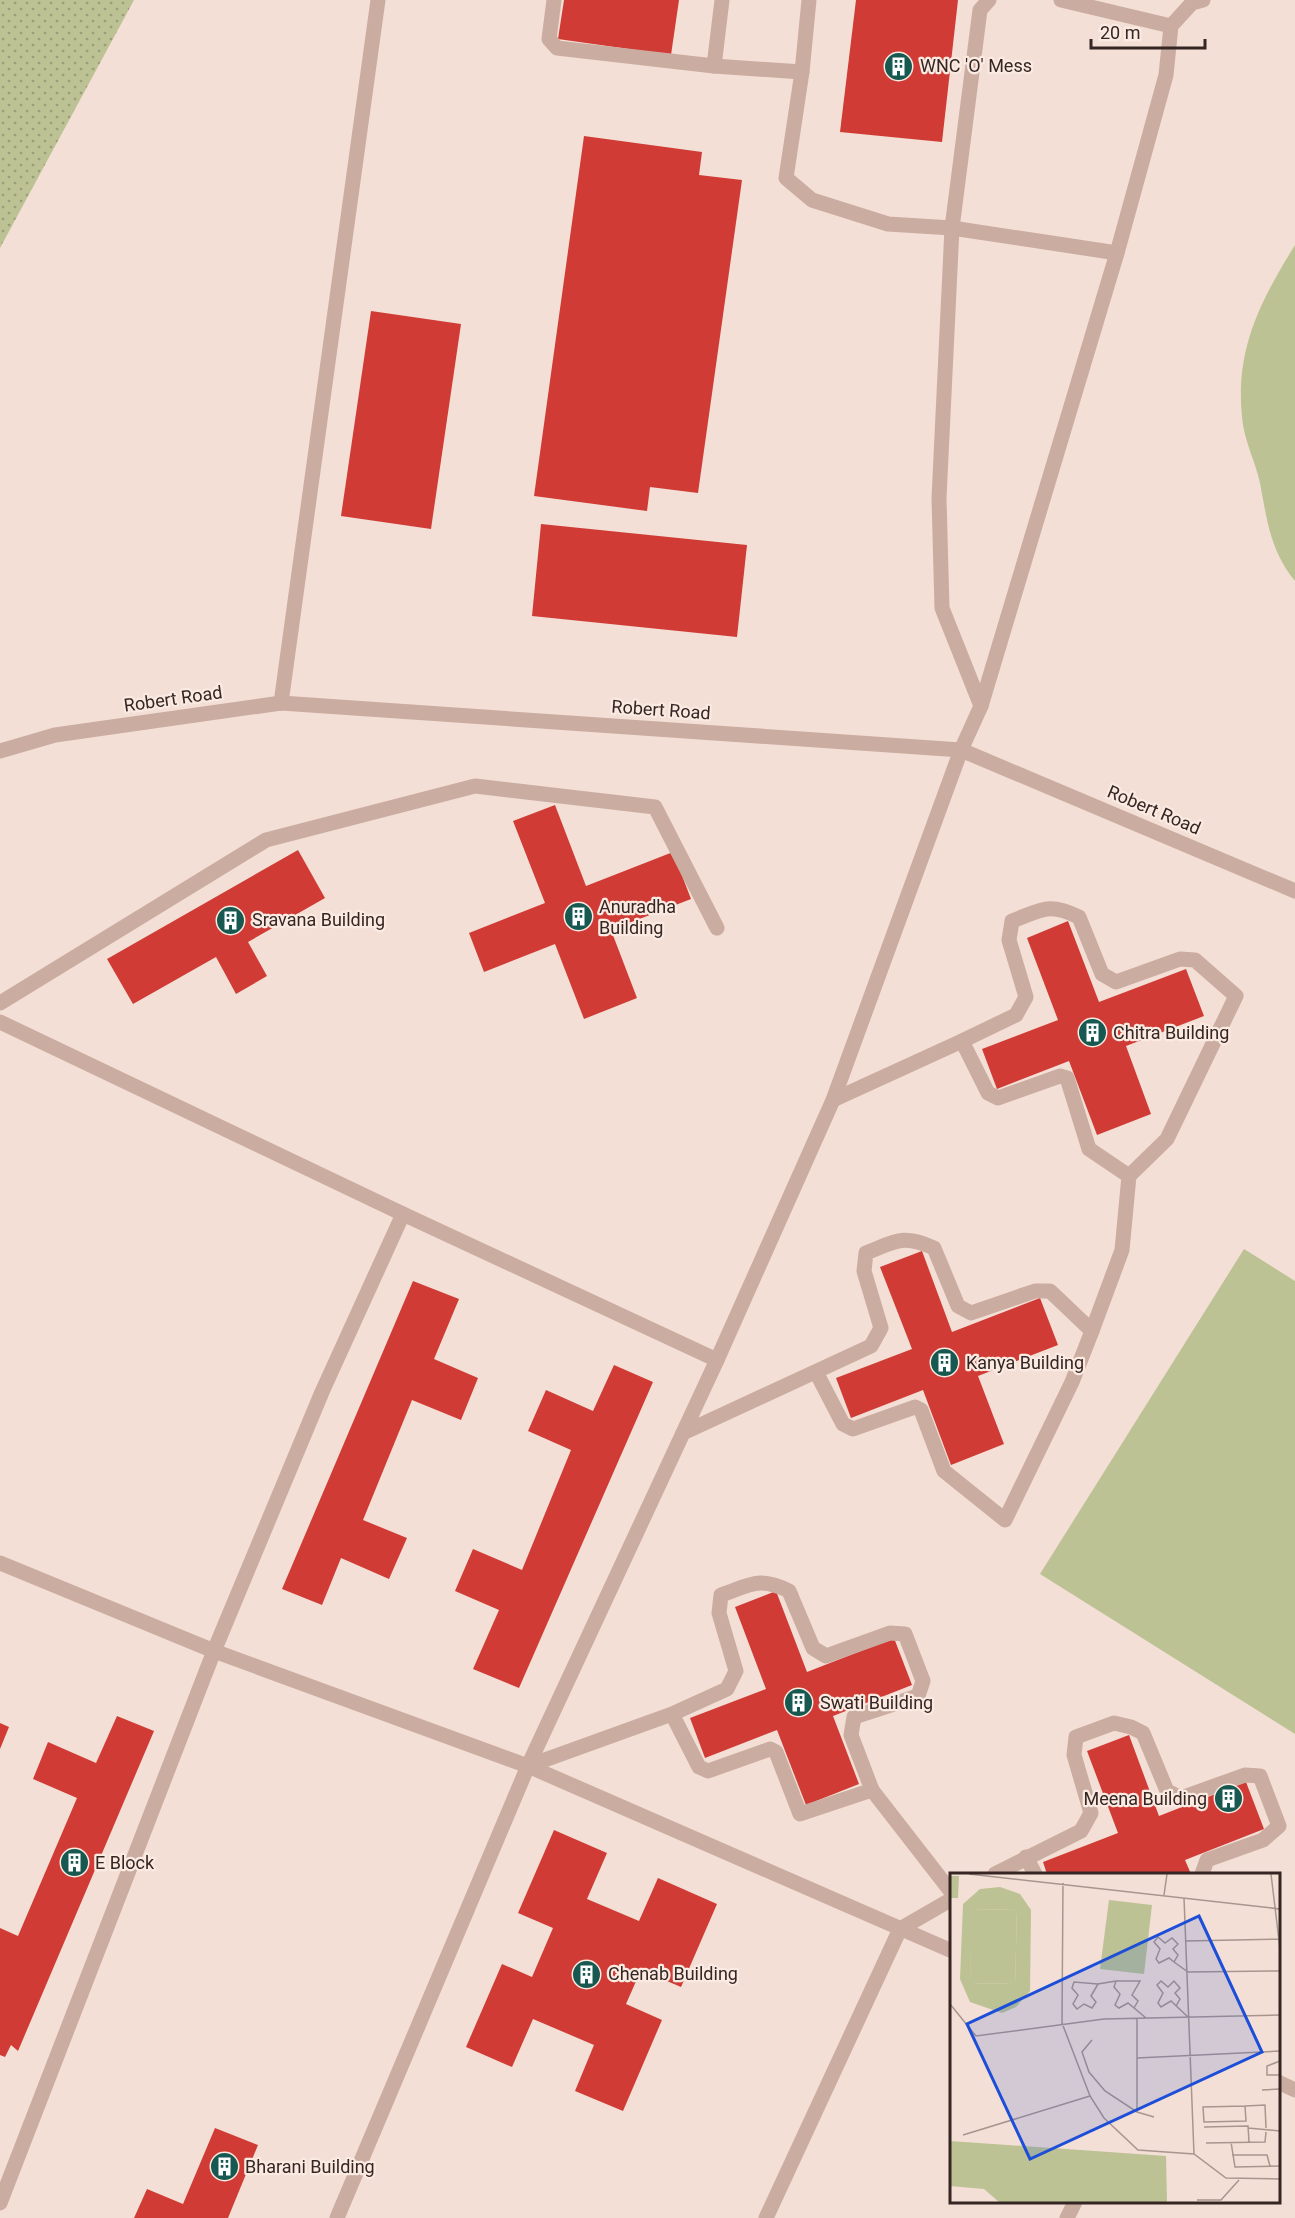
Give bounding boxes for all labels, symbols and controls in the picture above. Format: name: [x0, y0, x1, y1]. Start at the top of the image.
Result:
scale bar: [1091, 12, 1205, 50]
text: 20 m: [1100, 22, 1140, 43]
building icon: WNC 'O' Mess: [883, 50, 915, 82]
place label: WNC 'O' Mess: [920, 55, 1032, 76]
street label: Robert Road: [122, 681, 224, 716]
street label: Robert Road: [611, 696, 711, 723]
street label: Robert Road: [1104, 780, 1204, 839]
place label: Anuradha Building: [599, 896, 676, 938]
building icon: Anuradha Building: [562, 901, 594, 933]
building icon: Sravana Building: [215, 904, 247, 936]
place label: Sravana Building: [252, 909, 385, 930]
building icon: Chitra Building: [1076, 1017, 1108, 1049]
place label: Chitra Building: [1113, 1022, 1229, 1043]
building icon: Kanya Building: [929, 1347, 961, 1379]
place label: Kanya Building: [966, 1352, 1084, 1373]
building icon: Swati Building: [783, 1687, 815, 1719]
place label: Swati Building: [820, 1692, 933, 1713]
building icon: Meena Building: [1212, 1783, 1244, 1815]
place label: Meena Building: [1084, 1788, 1207, 1809]
building icon: E Block: [58, 1847, 90, 1879]
place label: E Block: [95, 1852, 155, 1873]
inset map: [950, 1873, 1280, 2203]
building icon: Chenab Building: [571, 1958, 603, 1990]
place label: Chenab Building: [608, 1963, 738, 1984]
building icon: Bharani Building: [208, 2151, 240, 2183]
place label: Bharani Building: [245, 2156, 375, 2177]

